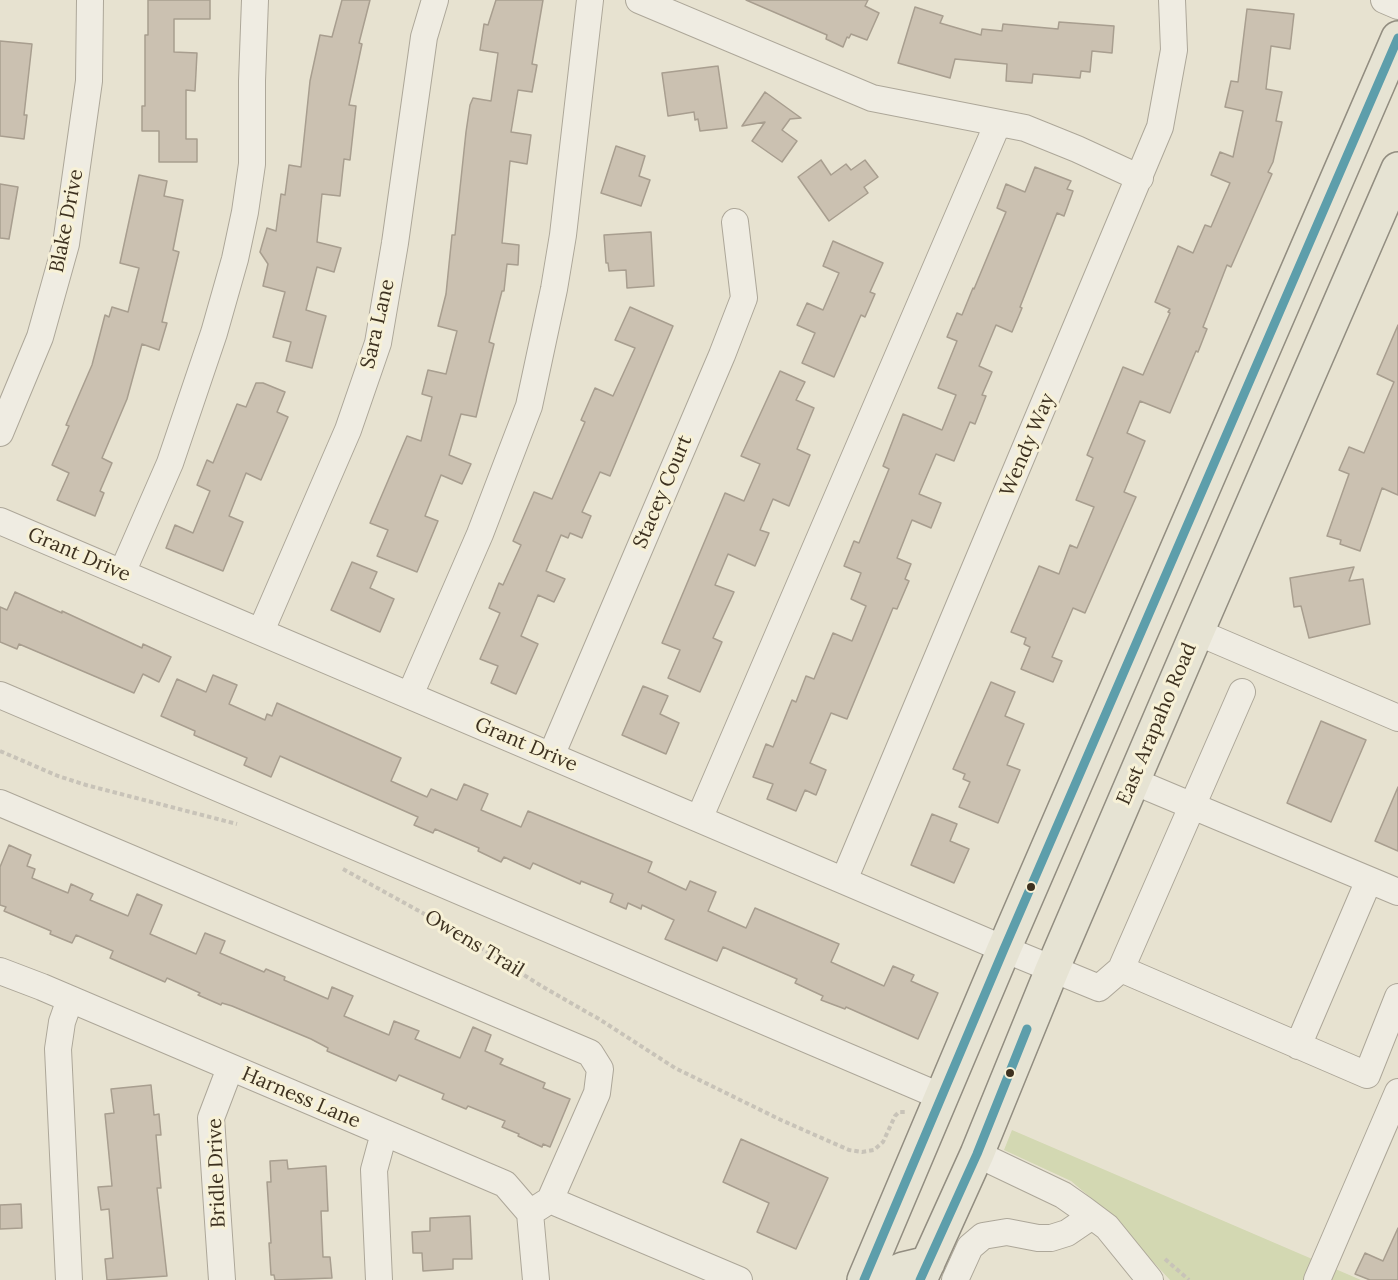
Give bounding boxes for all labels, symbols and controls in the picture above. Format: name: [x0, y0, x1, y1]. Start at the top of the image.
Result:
street label: Blake Drive: [45, 167, 89, 275]
street label: Sara Lane: [356, 277, 400, 371]
street label: Wendy Way: [996, 390, 1060, 500]
street label: Stacey Court: [628, 432, 698, 552]
street label: Grant Drive: [24, 523, 134, 587]
street label: East Arapaho Road: [1112, 639, 1202, 809]
street label: Grant Drive: [471, 713, 581, 777]
unlabelled marker: [1025, 881, 1037, 893]
street label: Owens Trail: [420, 905, 528, 983]
street label: Harness Lane: [238, 1062, 364, 1134]
unlabelled marker: [1004, 1067, 1016, 1079]
street label: Bridle Drive: [203, 1118, 231, 1228]

